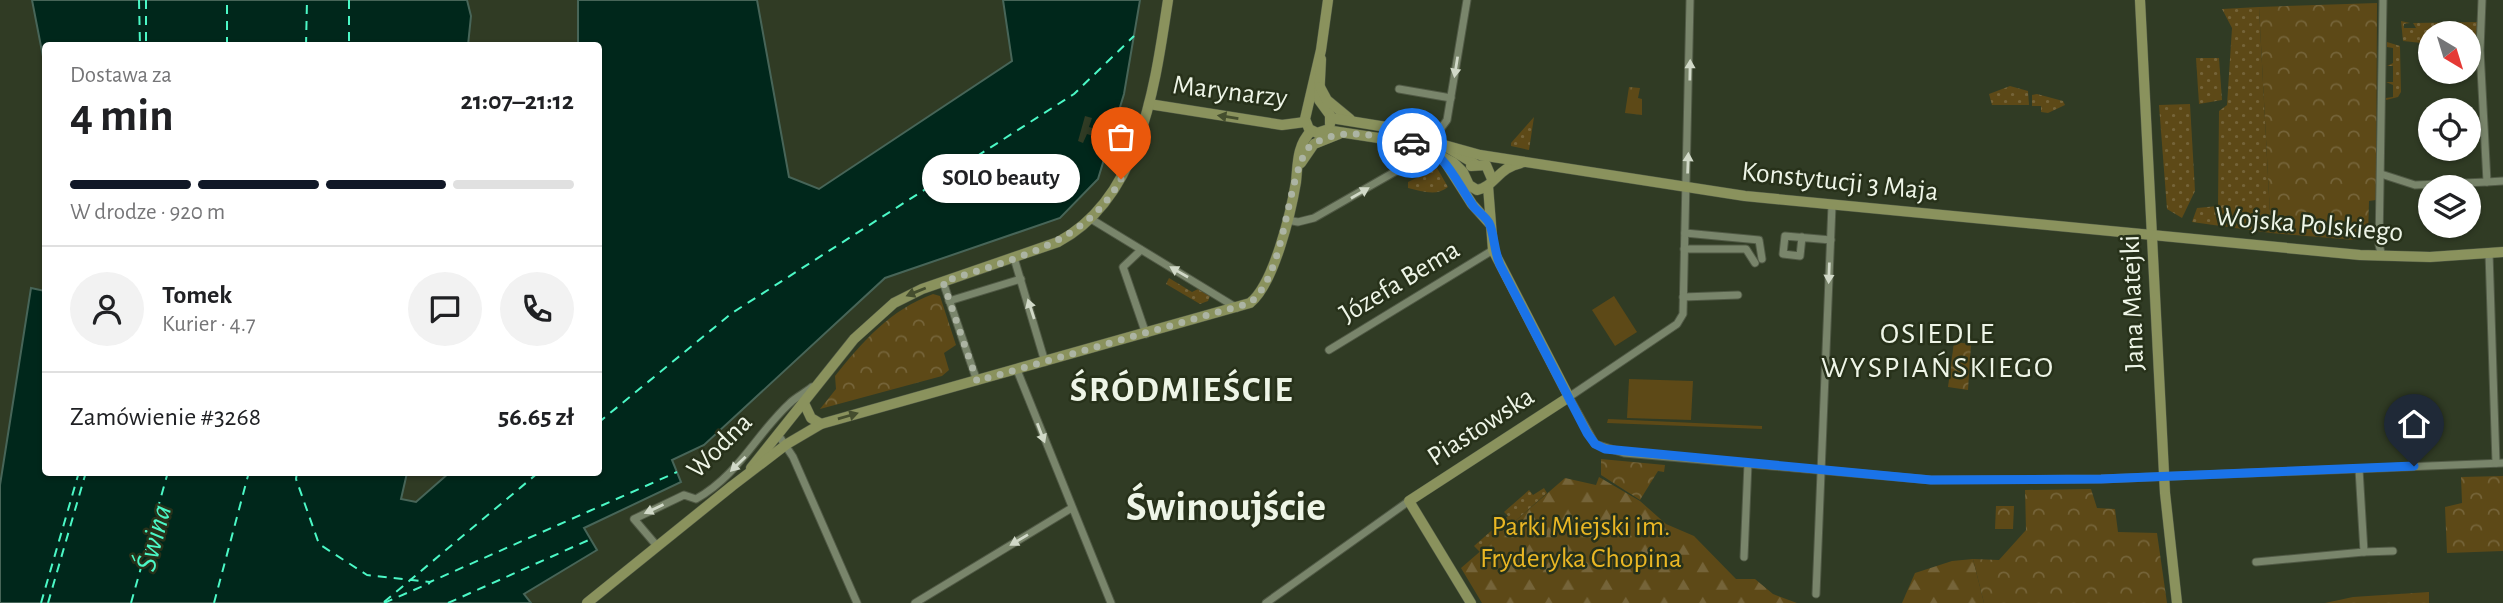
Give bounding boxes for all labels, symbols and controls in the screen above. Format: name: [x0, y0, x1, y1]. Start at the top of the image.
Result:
north arrow: [2418, 21, 2482, 84]
map controls: [2418, 21, 2481, 238]
one-way arrow: [1450, 56, 1461, 78]
one-way arrow: [1684, 58, 1696, 80]
text: Dostawa za: [70, 64, 172, 87]
street label: Marynarzy: [1171, 71, 1289, 113]
text: 21:07–21:12: [461, 88, 574, 114]
text: 4 min: [70, 93, 174, 139]
button: locate: [2418, 98, 2481, 161]
pin: [1091, 107, 1151, 179]
courier: [1377, 108, 1447, 178]
one-way arrow: [1217, 111, 1239, 122]
icon: bag: [1102, 118, 1140, 156]
icon: car: [1393, 124, 1431, 162]
one-way arrow: [1683, 151, 1694, 173]
callout: SOLO beauty: [922, 154, 1079, 204]
street label: Konstytucji 3 Maja: [1740, 158, 1940, 206]
text: SOLO beauty: [942, 167, 1060, 190]
button: layers: [2418, 175, 2481, 238]
one-way arrow: [1350, 186, 1369, 199]
text: W drodze · 920 m: [70, 201, 225, 224]
street label: Wojska Polskiego: [2214, 203, 2404, 247]
street label: Józefa Bema: [1335, 235, 1465, 329]
street label: Jana Matejki: [2117, 235, 2149, 371]
one-way arrow: [1824, 263, 1835, 285]
one-way arrow: [1169, 266, 1189, 278]
button: person: [70, 272, 144, 346]
button: chat: [408, 272, 482, 346]
button: phone: [500, 272, 574, 346]
text: Tomek: [162, 282, 232, 308]
one-way arrow: [906, 287, 927, 298]
one-way arrow: [1025, 299, 1036, 320]
text: Kurier · 4.7: [162, 313, 256, 336]
district label: OSIEDLE WYSPIAŃSKIEGO: [1821, 319, 2055, 383]
district label: ŚRÓDMIEŚCIE: [1070, 369, 1294, 408]
street label: Piastowska: [1423, 382, 1539, 472]
pin: [2384, 394, 2444, 466]
text: Zamówienie #3268: [70, 404, 261, 430]
text: 56.65 zł: [498, 404, 574, 430]
icon: home: [2395, 405, 2433, 443]
street label: Wodna: [682, 408, 758, 484]
one-way arrow: [838, 410, 859, 420]
one-way arrow: [1036, 423, 1047, 444]
one-way arrow: [730, 455, 747, 472]
district label: Świnoujście: [1126, 482, 1326, 528]
water label: Świna: [129, 501, 177, 574]
one-way arrow: [644, 503, 664, 515]
park label: Parki Miejski im. Fryderyka Chopina: [1480, 513, 1682, 573]
one-way arrow: [1009, 534, 1028, 547]

